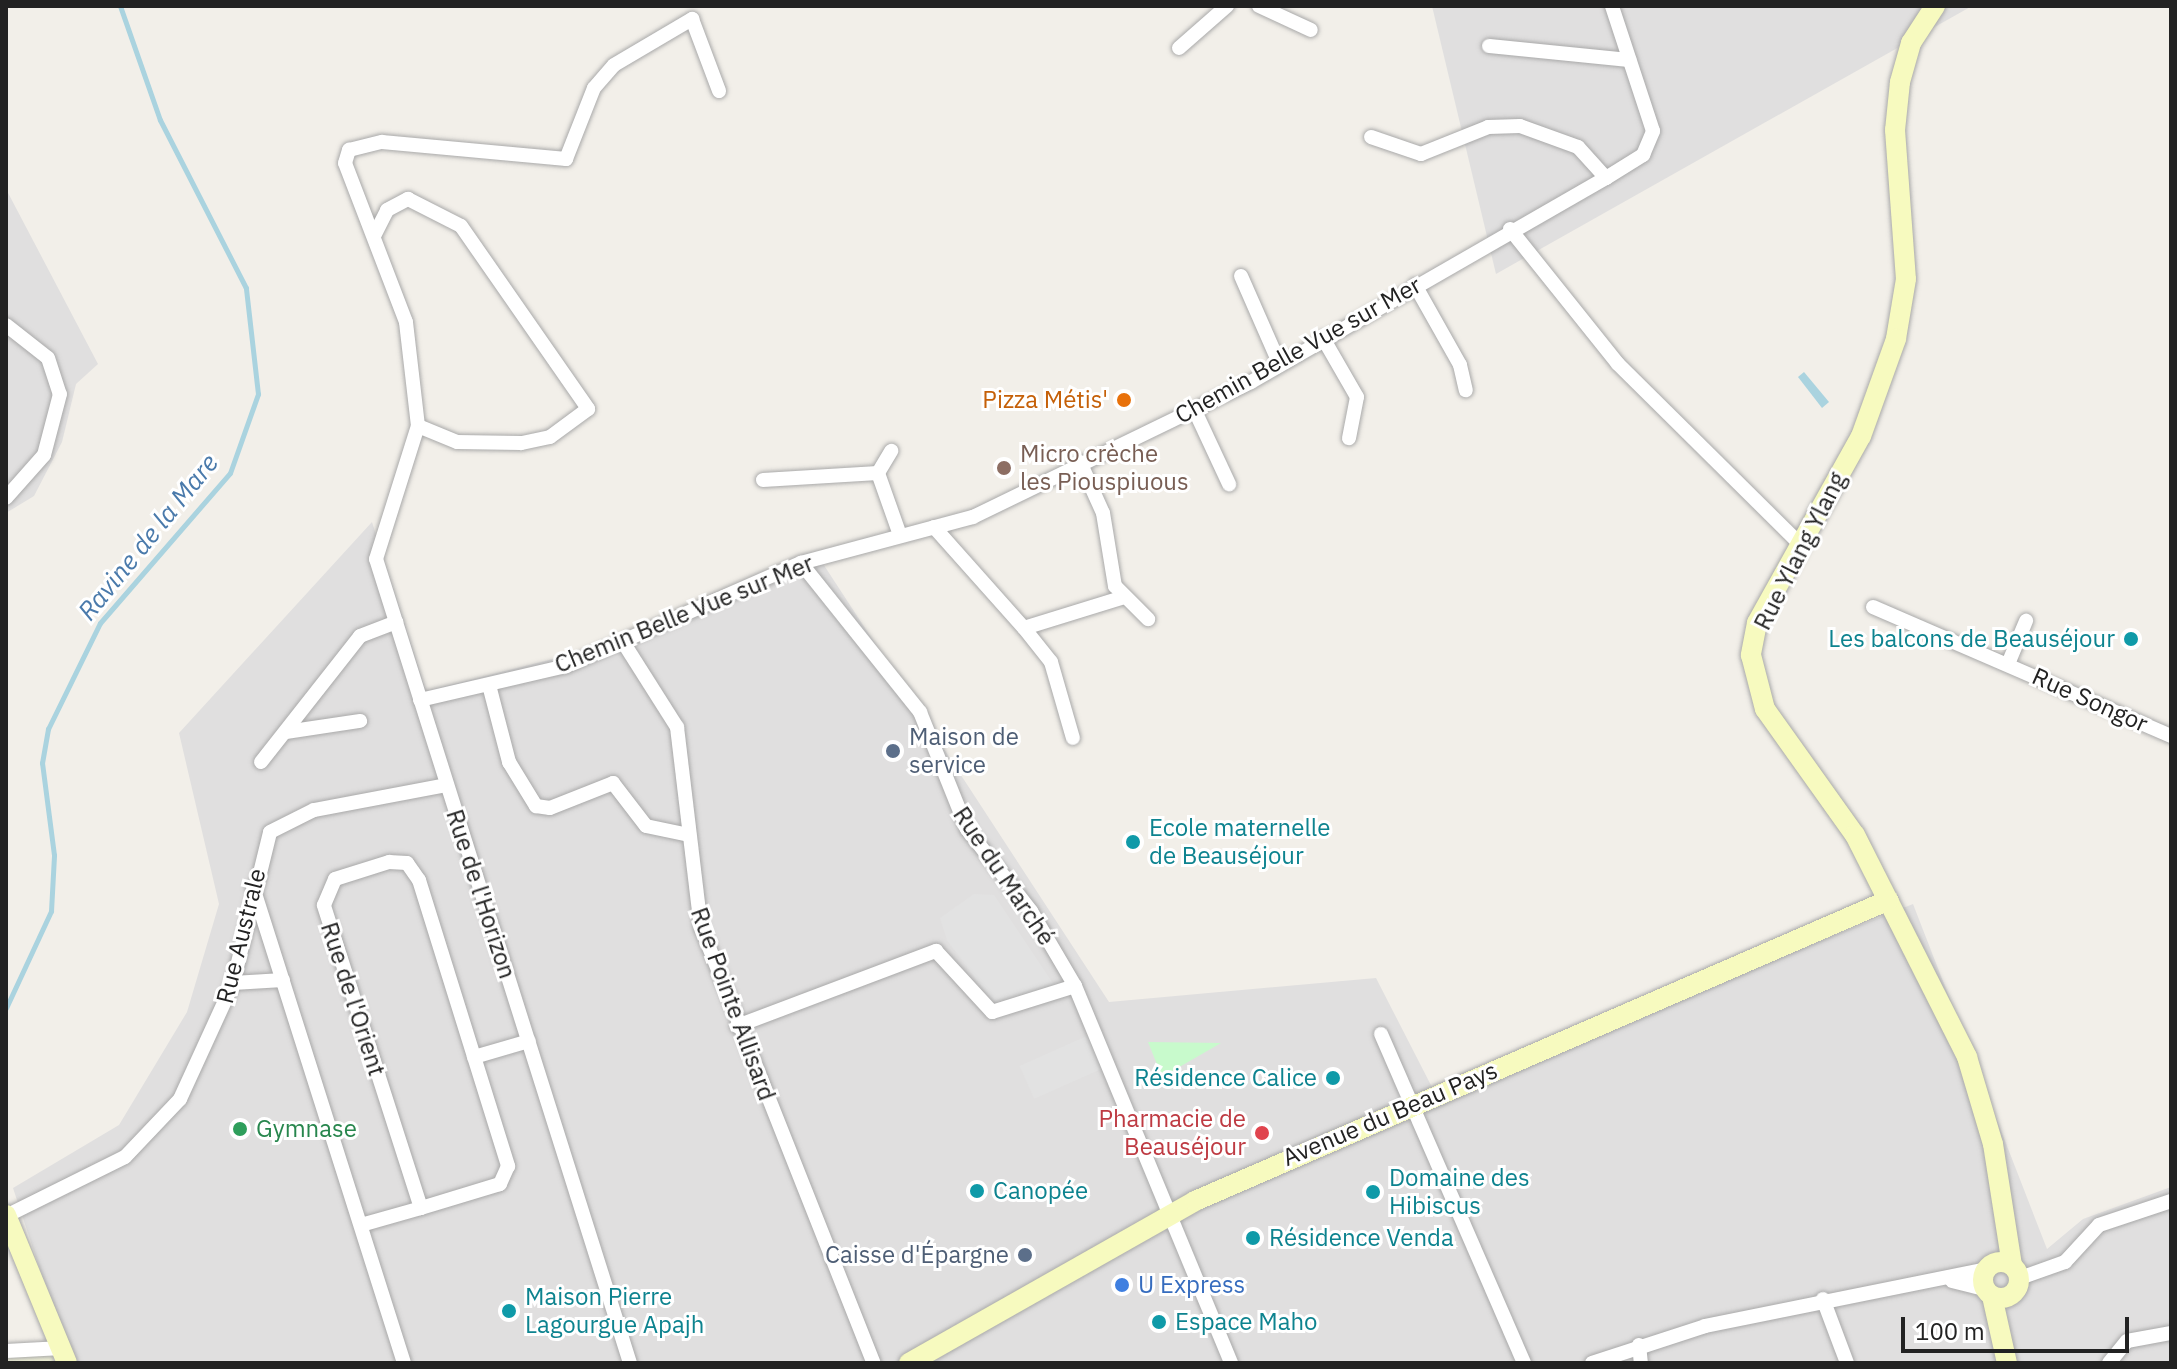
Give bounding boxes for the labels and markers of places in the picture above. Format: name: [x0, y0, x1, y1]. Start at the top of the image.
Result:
place label: Pizza Métis': [982, 386, 1108, 414]
marker: Pizza Métis': [1115, 391, 1133, 409]
place label: Micro crèche les Piouspiuous: [1020, 440, 1189, 496]
marker: Micro crèche les Piouspiuous: [995, 459, 1013, 477]
place label: Les balcons de Beauséjour: [1828, 625, 2115, 653]
marker: Les balcons de Beauséjour: [2122, 630, 2140, 648]
place label: Maison de service: [909, 723, 1019, 779]
marker: Maison de service: [884, 742, 902, 760]
place label: Ecole maternelle de Beauséjour: [1149, 814, 1330, 870]
marker: Ecole maternelle de Beauséjour: [1124, 833, 1142, 851]
place label: Résidence Calice: [1134, 1064, 1317, 1092]
marker: Résidence Calice: [1324, 1069, 1342, 1087]
place label: Pharmacie de Beauséjour: [1098, 1105, 1246, 1161]
place label: Gymnase: [256, 1115, 357, 1143]
marker: Gymnase: [231, 1120, 249, 1138]
marker: Pharmacie de Beauséjour: [1253, 1124, 1271, 1142]
place label: Domaine des Hibiscus: [1389, 1164, 1530, 1220]
place label: Canopée: [993, 1177, 1088, 1205]
marker: Canopée: [968, 1182, 986, 1200]
marker: Domaine des Hibiscus: [1364, 1183, 1382, 1201]
place label: Résidence Venda: [1269, 1224, 1454, 1252]
marker: Résidence Venda: [1244, 1229, 1262, 1247]
place label: Caisse d'Épargne: [825, 1241, 1009, 1269]
marker: Caisse d'Épargne: [1016, 1246, 1034, 1264]
place label: U Express: [1138, 1271, 1245, 1299]
marker: U Express: [1113, 1276, 1131, 1294]
place label: Maison Pierre Lagourgue Apajh: [525, 1283, 704, 1339]
marker: Maison Pierre Lagourgue Apajh: [500, 1302, 518, 1320]
place label: Espace Maho: [1175, 1308, 1318, 1336]
marker: Espace Maho: [1150, 1313, 1168, 1331]

